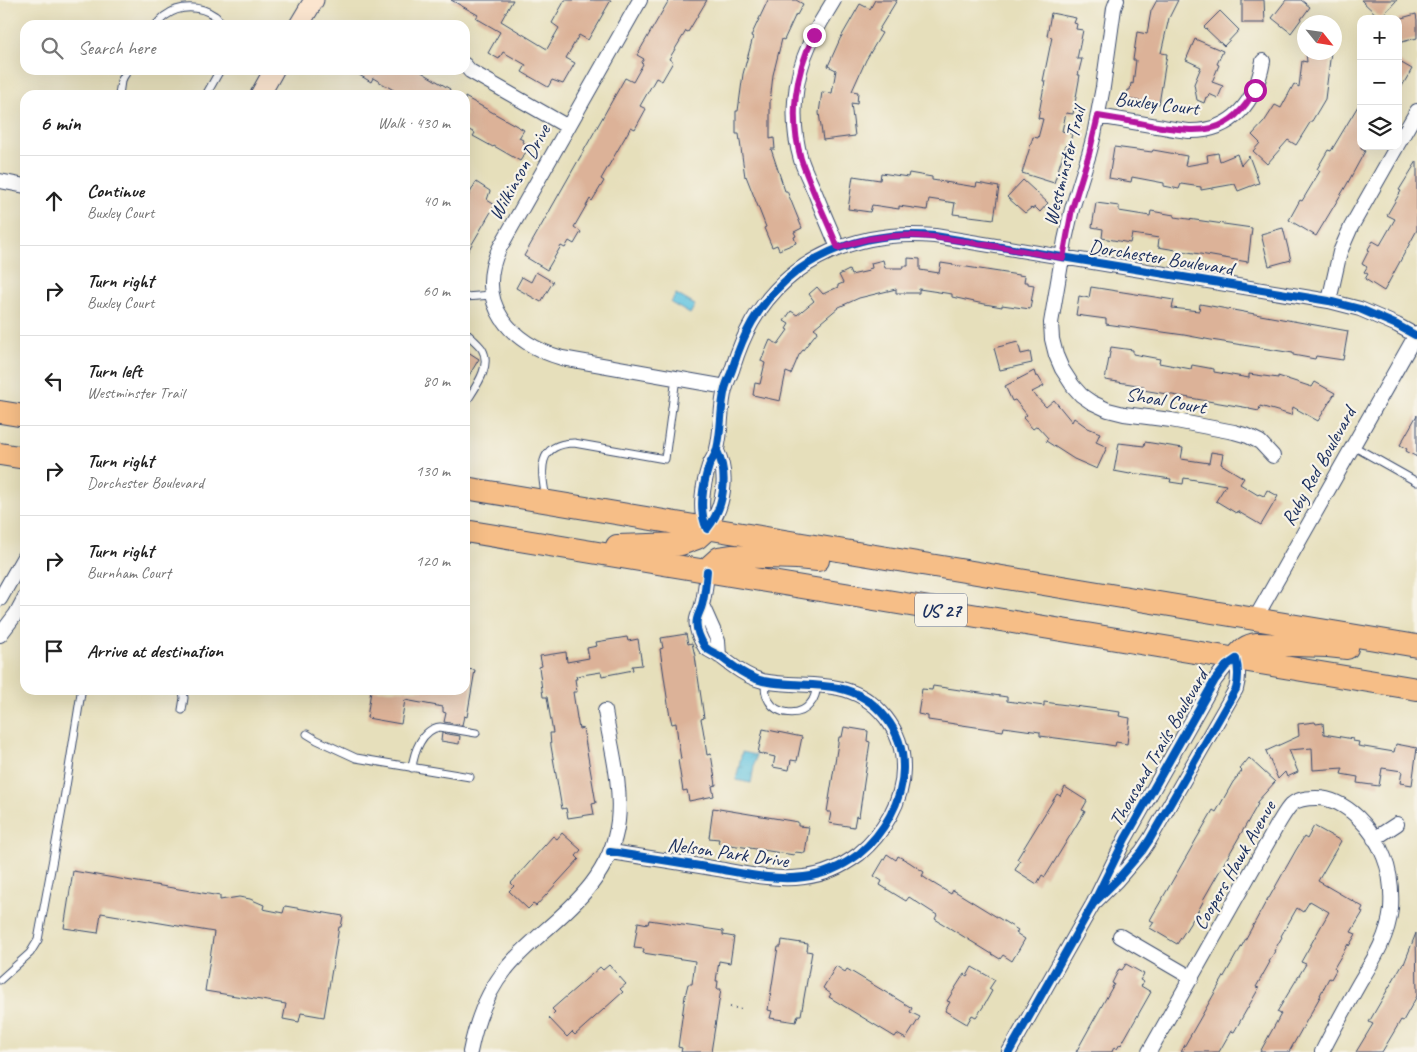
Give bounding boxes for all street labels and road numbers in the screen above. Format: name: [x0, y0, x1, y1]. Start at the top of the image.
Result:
street label: Buxley Court: [1114, 86, 1203, 121]
street label: Westminster Trail: [1038, 101, 1092, 228]
street label: Wilkinson Drive: [483, 119, 557, 225]
street label: Dorchester Boulevard: [1087, 234, 1238, 282]
street label: Shoal Court: [1124, 381, 1210, 420]
street label: Ruby Red Boulevard: [1276, 400, 1363, 530]
road number: US 27: [915, 594, 967, 626]
street label: Thousand Trails Boulevard: [1103, 662, 1215, 831]
street label: Coopers Hawk Avenue: [1187, 795, 1282, 934]
street label: Nelson Park Drive: [666, 832, 791, 874]

